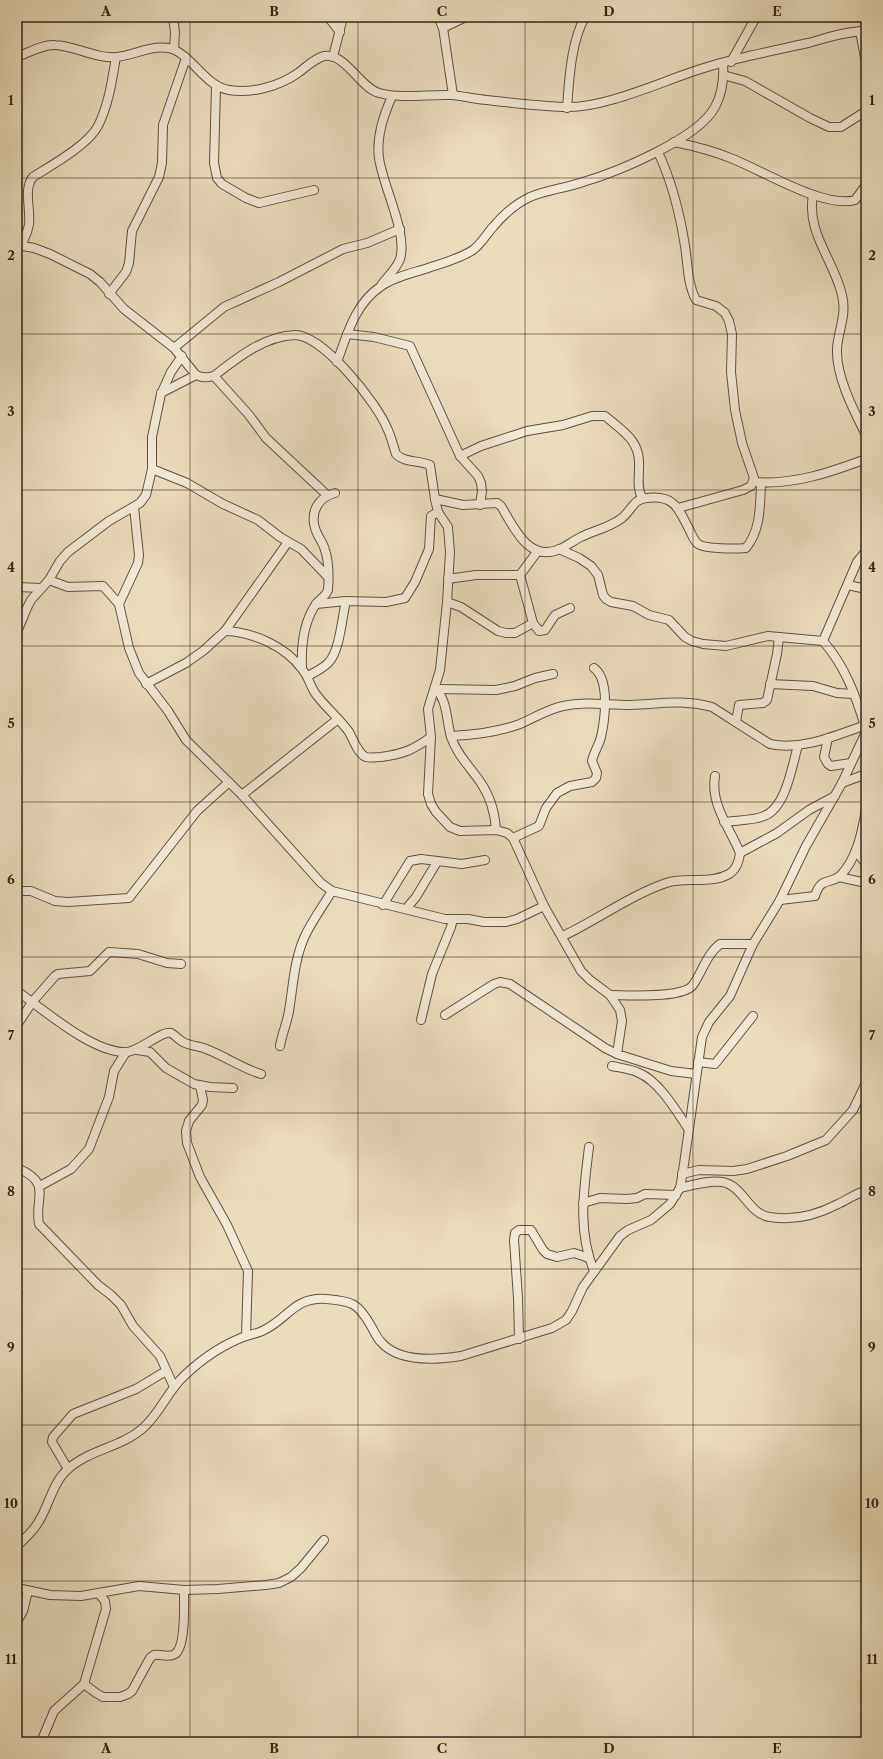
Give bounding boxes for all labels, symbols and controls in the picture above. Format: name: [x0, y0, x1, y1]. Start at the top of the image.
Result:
text: A: [100, 3, 112, 19]
text: B: [269, 3, 279, 19]
text: C: [437, 3, 447, 19]
text: D: [603, 3, 615, 19]
text: E: [772, 3, 782, 19]
text: 1: [8, 92, 14, 108]
text: 1: [869, 92, 875, 108]
text: 2: [7, 247, 15, 263]
text: 2: [868, 247, 876, 263]
text: 3: [7, 403, 15, 419]
text: 3: [868, 403, 876, 419]
text: 4: [7, 559, 15, 575]
text: 4: [868, 559, 876, 575]
text: 5: [7, 715, 15, 731]
text: 5: [868, 715, 876, 731]
text: 6: [7, 871, 15, 887]
text: 6: [868, 871, 876, 887]
text: 7: [8, 1027, 15, 1043]
text: 7: [869, 1027, 876, 1043]
text: 8: [7, 1183, 15, 1199]
text: 8: [868, 1183, 876, 1199]
text: 9: [7, 1339, 15, 1355]
text: 9: [868, 1339, 876, 1355]
text: 10: [4, 1495, 18, 1511]
text: 10: [865, 1495, 879, 1511]
text: 11: [5, 1651, 17, 1667]
text: 11: [866, 1651, 878, 1667]
text: A: [100, 1740, 112, 1756]
text: B: [269, 1740, 279, 1756]
text: C: [437, 1740, 447, 1756]
text: D: [603, 1740, 615, 1756]
text: E: [772, 1740, 782, 1756]

